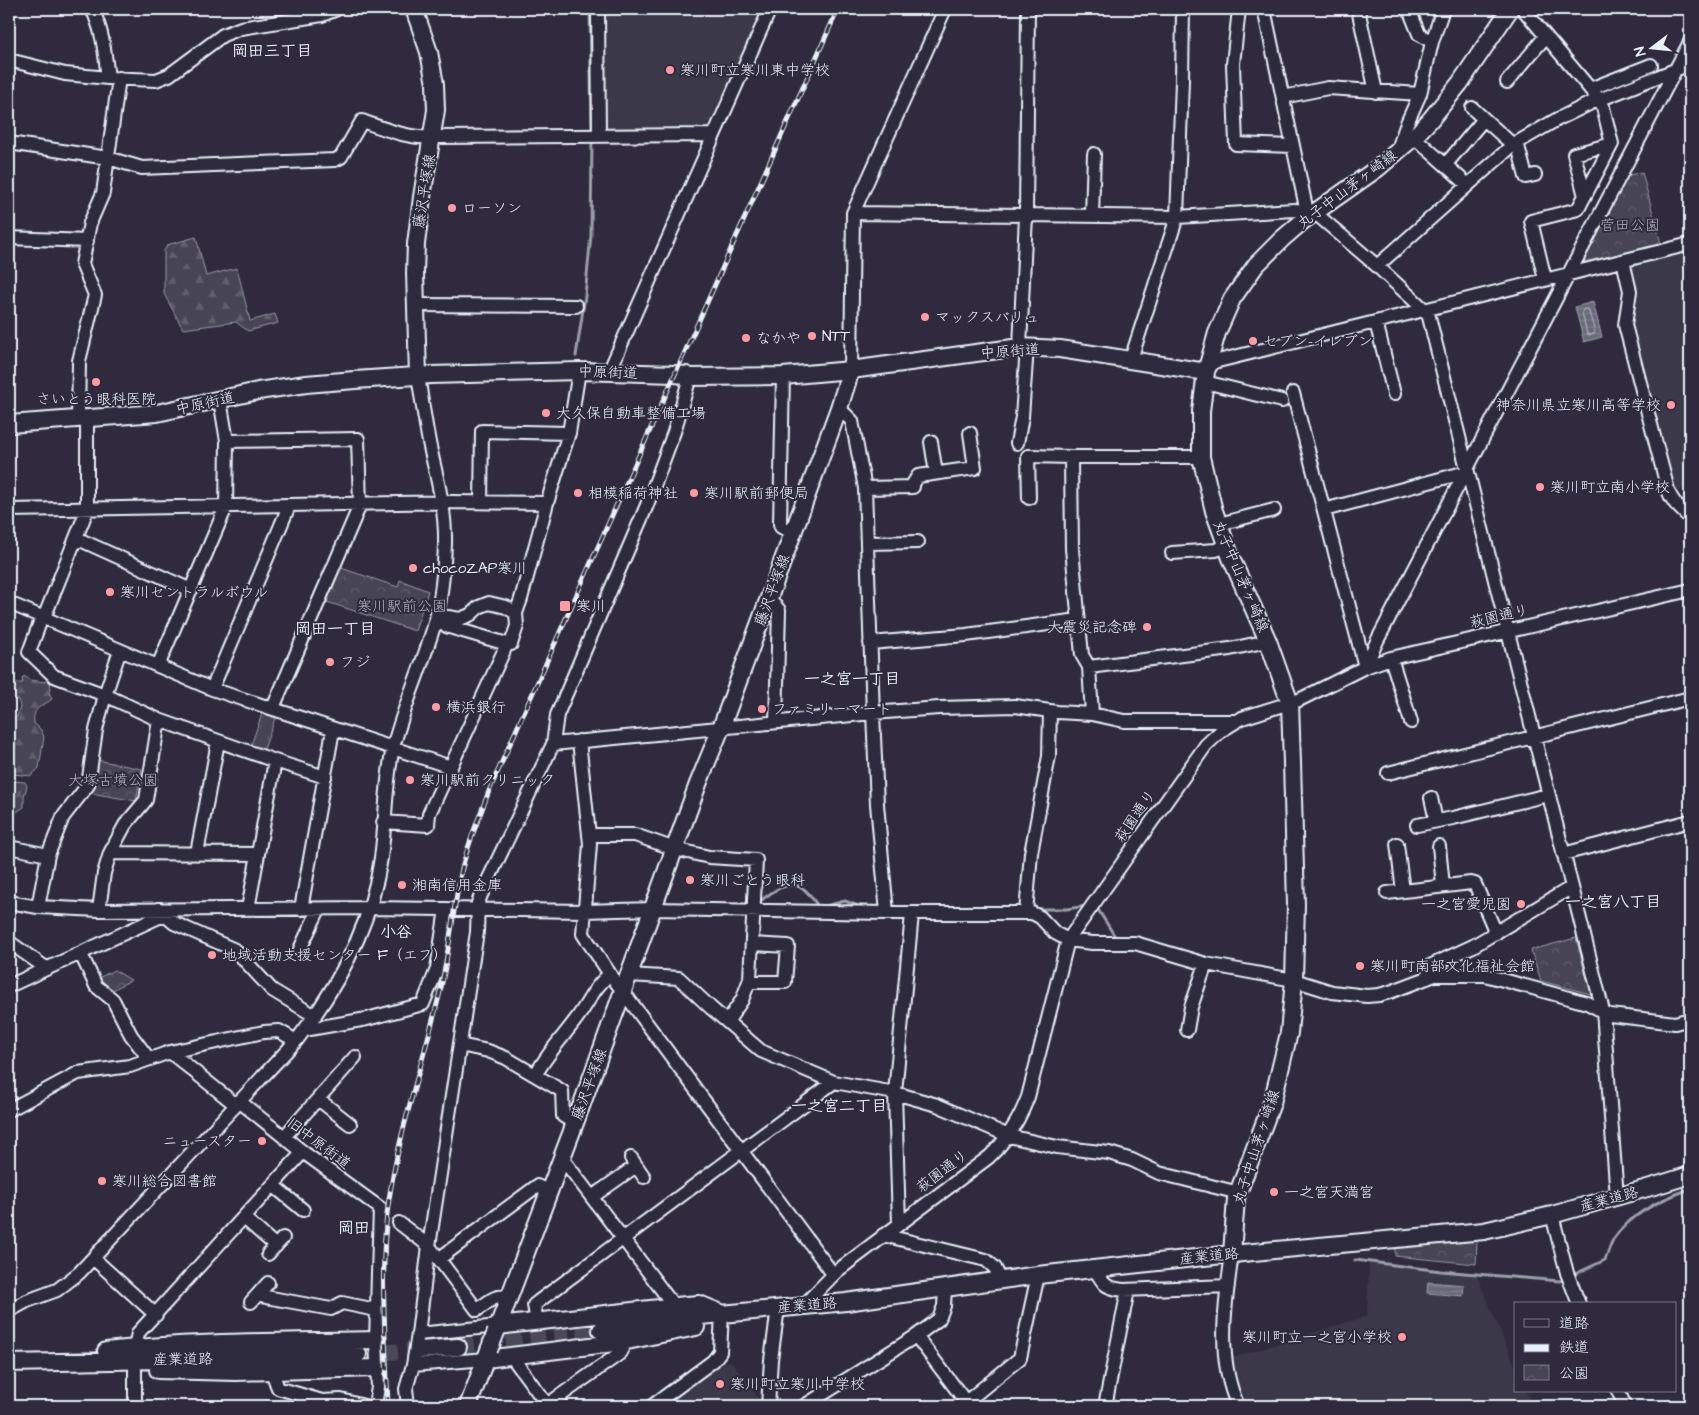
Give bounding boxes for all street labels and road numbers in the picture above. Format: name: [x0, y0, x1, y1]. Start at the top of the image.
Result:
street label: 丸子中山茅ヶ崎線: [1293, 145, 1402, 234]
street label: 藤沢平塚線: [408, 152, 441, 230]
street label: 中原街道: [979, 339, 1041, 364]
street label: 中原街道: [578, 361, 638, 384]
street label: 中原街道: [174, 387, 237, 420]
street label: 丸子中山茅ヶ崎線: [1207, 517, 1274, 636]
street label: 藤沢平塚線: [750, 551, 795, 629]
street label: 萩園通り: [1468, 600, 1531, 633]
street label: 萩園通り: [1110, 786, 1161, 847]
street label: 藤沢平塚線: [567, 1045, 612, 1123]
street label: 丸子中山茅ヶ崎線: [1228, 1087, 1285, 1207]
street label: 旧中原街道: [282, 1112, 355, 1174]
street label: 萩園通り: [912, 1145, 973, 1198]
street label: 産業道路: [1577, 1182, 1641, 1217]
street label: 産業道路: [1178, 1243, 1240, 1270]
street label: 産業道路: [776, 1292, 838, 1319]
street label: 産業道路: [153, 1348, 213, 1371]

